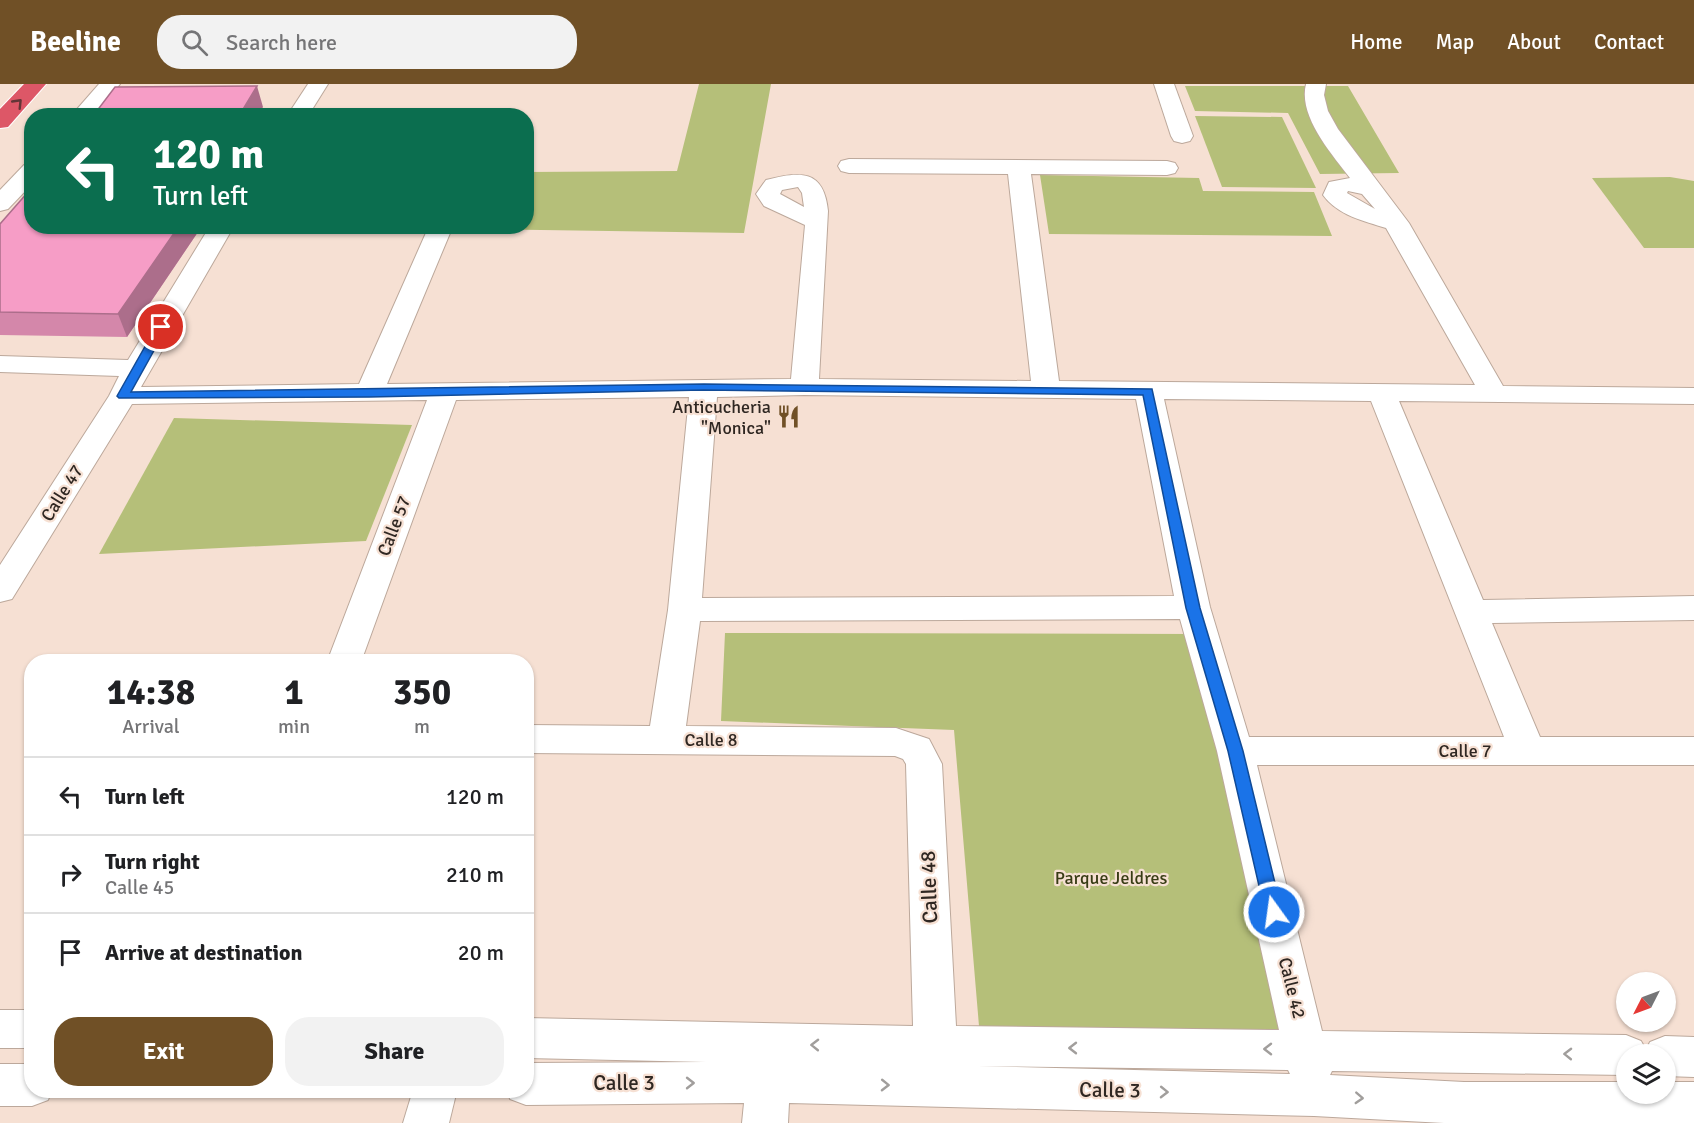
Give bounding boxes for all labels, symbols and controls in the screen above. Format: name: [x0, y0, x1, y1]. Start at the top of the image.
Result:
search box: [157, 15, 577, 69]
text: Beeline: [30, 25, 121, 59]
icon: search: [178, 26, 211, 59]
text: Search here: [226, 29, 337, 56]
text: Home: [1350, 29, 1403, 55]
text: Map: [1436, 29, 1474, 55]
text: About: [1507, 29, 1561, 55]
text: Contact: [1594, 29, 1664, 55]
one-way arrow: [11, 99, 22, 109]
text: 120 m: [153, 129, 264, 180]
icon: left: [54, 132, 132, 210]
text: Turn left: [153, 180, 248, 213]
pin: [135, 301, 186, 352]
icon: arrive: [144, 310, 177, 343]
place label: Anticucheria "Monica": [672, 396, 771, 439]
restaurant icon: Anticucheria "Monica": [776, 404, 802, 430]
street label: Calle 47: [36, 461, 88, 525]
street label: Calle 57: [373, 493, 415, 559]
text: 14:38: [107, 670, 195, 715]
text: 1: [284, 670, 304, 715]
text: 350: [393, 670, 451, 715]
text: Arrival: [122, 714, 180, 739]
text: min: [278, 714, 310, 739]
text: m: [414, 714, 430, 739]
street label: Calle 8: [685, 729, 737, 751]
street label: Calle 7: [1439, 740, 1491, 762]
icon: left: [54, 780, 87, 813]
text: Turn left: [105, 783, 185, 810]
text: 120 m: [446, 783, 504, 810]
text: Turn right: [105, 848, 200, 875]
street label: Calle 48: [915, 850, 943, 924]
icon: right: [54, 858, 87, 891]
text: 210 m: [446, 861, 504, 888]
park label: Parque Jeldres: [1055, 867, 1167, 889]
text: Calle 45: [105, 875, 174, 900]
position arrow: [1242, 880, 1306, 944]
icon: arrive: [54, 936, 87, 969]
text: Arrive at destination: [105, 939, 302, 966]
text: 20 m: [458, 939, 504, 966]
street label: Calle 42: [1274, 955, 1310, 1021]
north arrow: [1616, 972, 1676, 1032]
map controls: [1616, 972, 1676, 1104]
button: Exit: [54, 1017, 273, 1086]
button: Share: [285, 1017, 504, 1086]
one-way arrow: [810, 1039, 819, 1052]
one-way arrow: [1068, 1042, 1077, 1054]
one-way arrow: [1263, 1043, 1272, 1055]
button: layers: [1616, 1044, 1676, 1104]
one-way arrow: [1563, 1048, 1572, 1060]
street label: Calle 3: [593, 1070, 655, 1096]
street label: Calle 3: [1079, 1076, 1141, 1104]
one-way arrow: [685, 1077, 694, 1089]
one-way arrow: [880, 1079, 889, 1091]
one-way arrow: [1159, 1085, 1168, 1098]
one-way arrow: [1354, 1091, 1363, 1104]

